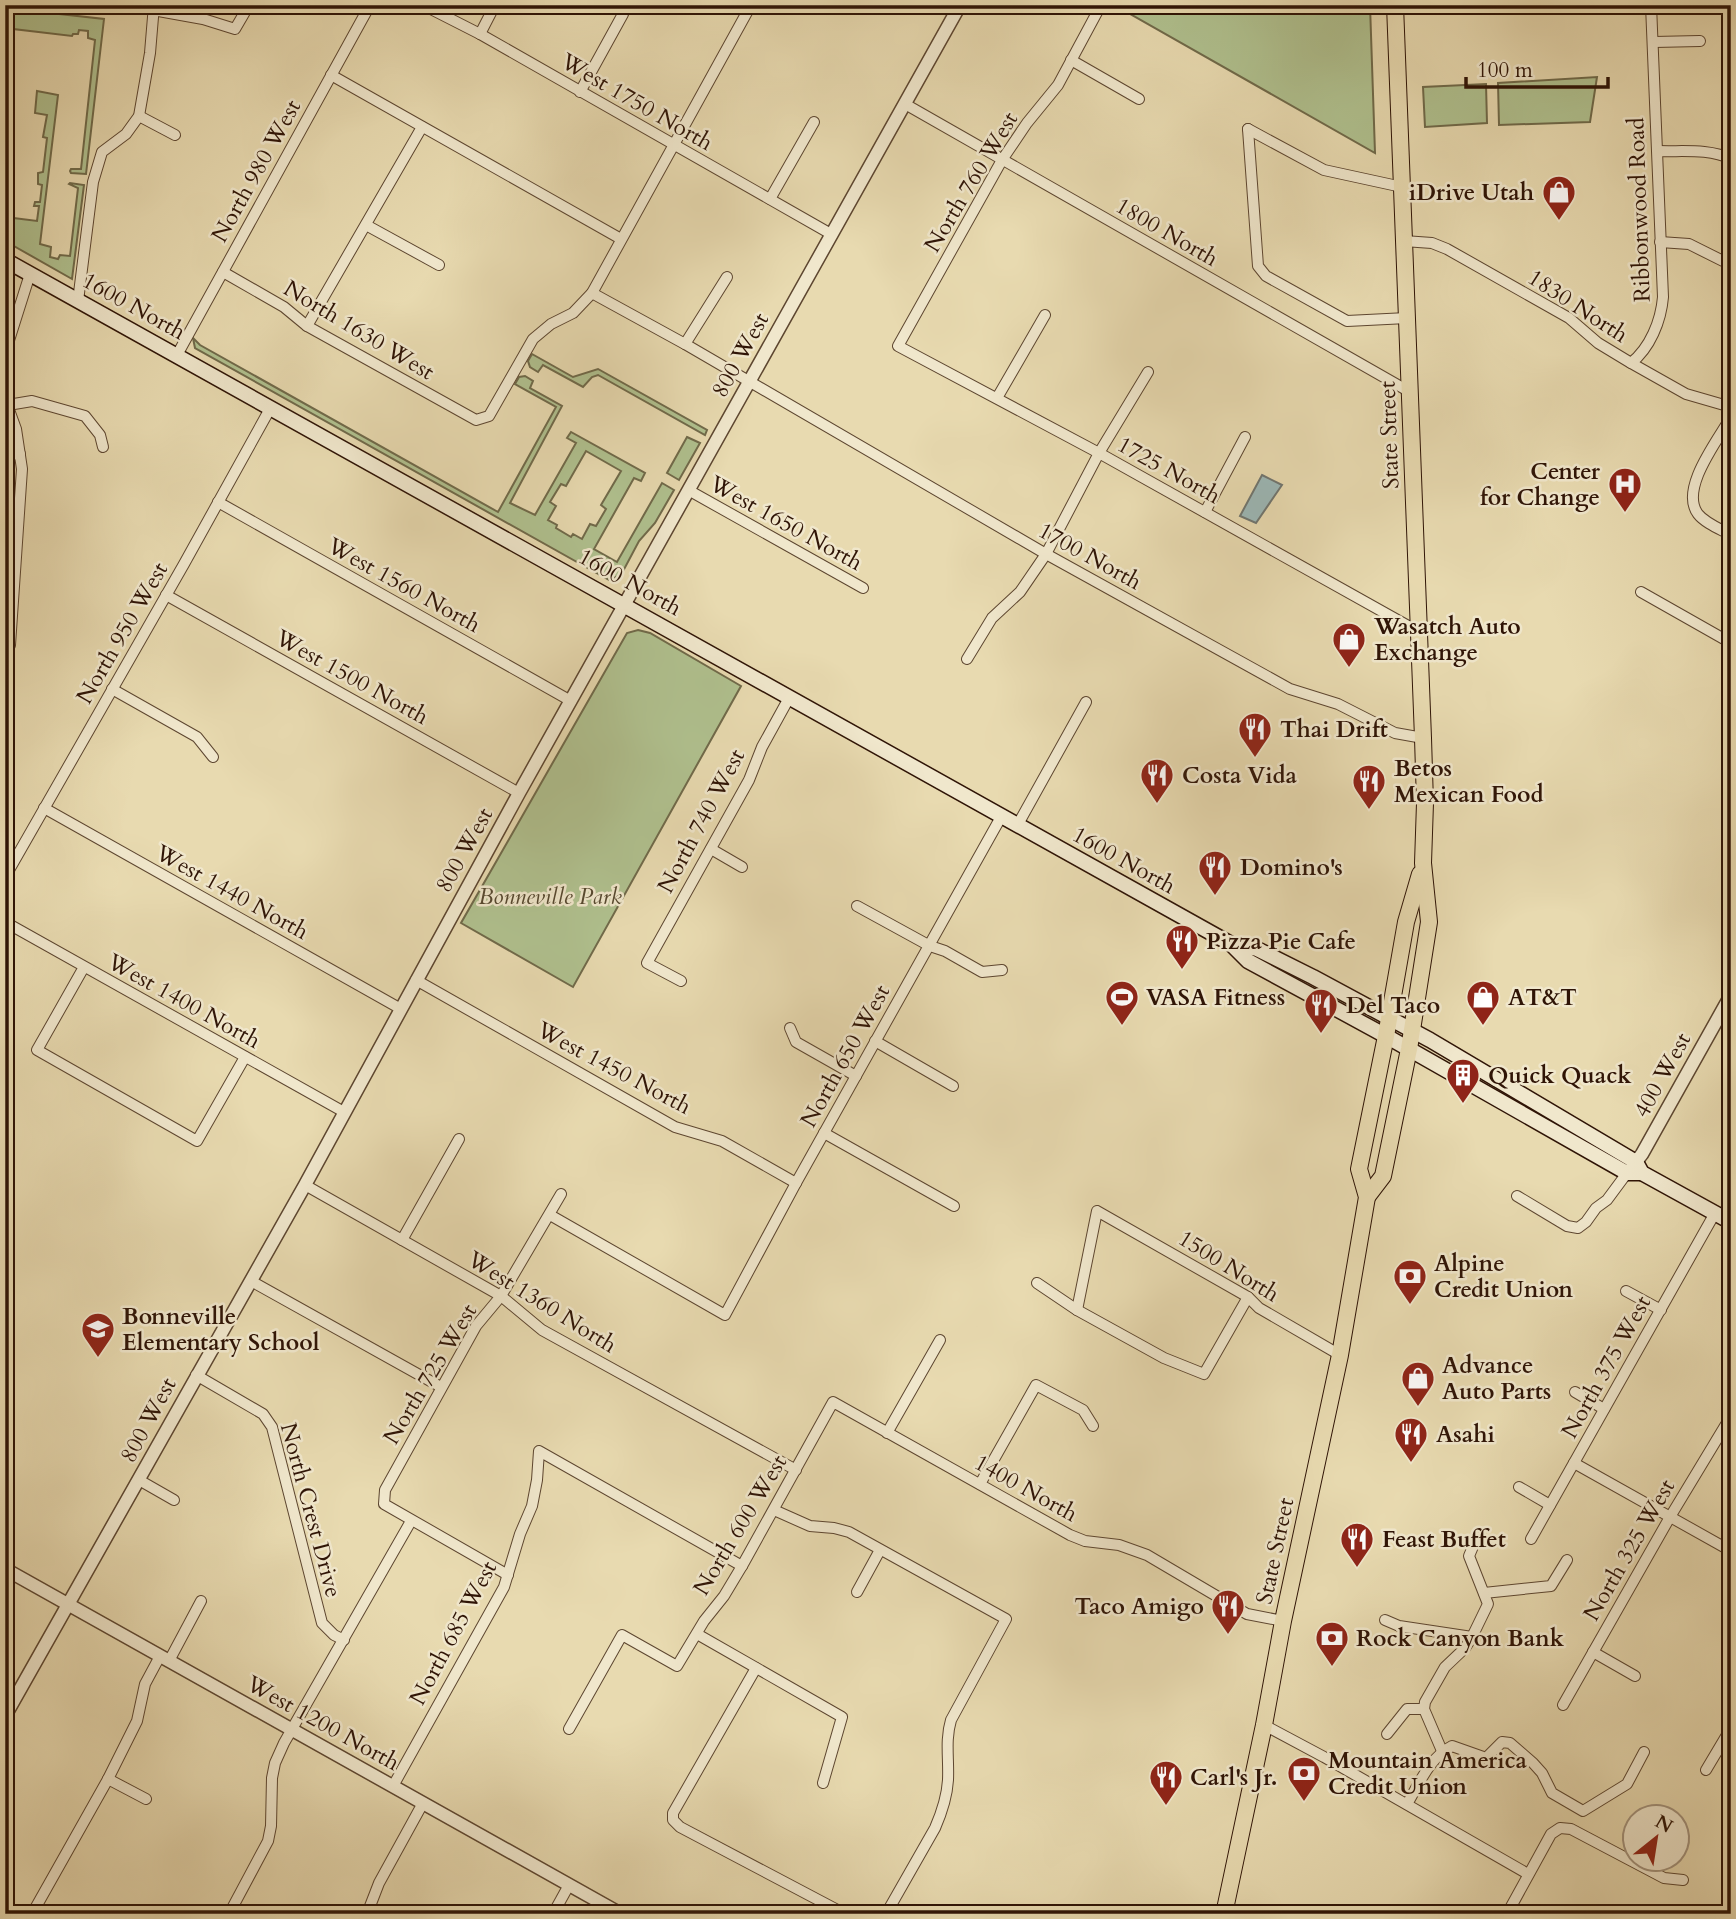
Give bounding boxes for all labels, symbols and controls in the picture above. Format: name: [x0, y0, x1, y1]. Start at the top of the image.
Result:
street label: West 1750 North: [555, 45, 719, 158]
scale bar: [1466, 46, 1608, 90]
text: 100 m: [1477, 56, 1533, 85]
street label: North 980 West: [204, 94, 308, 248]
street label: North 760 West: [917, 106, 1025, 258]
street label: Ribbonwood Road: [1620, 116, 1658, 303]
shop icon: iDrive Utah: [1540, 173, 1578, 222]
place label: iDrive Utah: [1409, 177, 1534, 208]
street label: 1800 North: [1110, 190, 1224, 274]
street label: 1830 North: [1522, 262, 1634, 350]
street label: 1600 North: [77, 265, 192, 347]
street label: North 1630 West: [278, 273, 440, 387]
street label: 800 West: [704, 307, 776, 403]
street label: State Street: [1372, 381, 1406, 489]
street label: 1725 North: [1112, 429, 1227, 511]
place label: Center for Change: [1480, 456, 1601, 513]
hospital icon: Center for Change: [1606, 465, 1644, 514]
street label: West 1650 North: [703, 468, 868, 578]
street label: 1700 North: [1033, 515, 1148, 597]
street label: West 1560 North: [321, 530, 486, 640]
street label: 1600 North: [573, 541, 688, 623]
street label: North 950 West: [69, 556, 175, 710]
place label: Wasatch Auto Exchange: [1373, 611, 1521, 668]
shop icon: Wasatch Auto Exchange: [1330, 620, 1368, 669]
street label: West 1500 North: [269, 622, 434, 732]
restaurant icon: Thai Drift: [1236, 710, 1274, 759]
place label: Thai Drift: [1280, 714, 1388, 745]
street label: North 740 West: [650, 744, 752, 898]
place label: Betos Mexican Food: [1394, 753, 1544, 810]
restaurant icon: Costa Vida: [1138, 756, 1176, 805]
place label: Costa Vida: [1182, 760, 1298, 791]
restaurant icon: Betos Mexican Food: [1350, 762, 1388, 811]
street label: 800 West: [428, 802, 500, 898]
street label: 1600 North: [1067, 819, 1182, 901]
street label: West 1440 North: [149, 837, 314, 947]
restaurant icon: Domino's: [1196, 848, 1234, 897]
place label: Domino's: [1240, 852, 1343, 883]
park label: Bonneville Park: [478, 881, 622, 912]
restaurant icon: Pizza Pie Cafe: [1163, 922, 1201, 971]
place label: Pizza Pie Cafe: [1206, 926, 1356, 957]
street label: West 1400 North: [101, 946, 266, 1056]
sports icon: VASA Fitness: [1103, 978, 1141, 1027]
shop icon: AT&T: [1464, 978, 1502, 1027]
street label: North 650 West: [793, 979, 897, 1133]
place label: VASA Fitness: [1146, 982, 1285, 1013]
place label: AT&T: [1508, 982, 1577, 1013]
restaurant icon: Del Taco: [1302, 986, 1340, 1035]
place label: Del Taco: [1346, 990, 1440, 1021]
street label: West 1450 North: [531, 1014, 697, 1122]
street label: 400 West: [1626, 1027, 1698, 1123]
building icon: Quick Quack: [1444, 1056, 1482, 1105]
place label: Quick Quack: [1488, 1060, 1632, 1091]
street label: 1500 North: [1173, 1223, 1286, 1309]
street label: West 1360 North: [461, 1243, 623, 1361]
place label: Alpine Credit Union: [1434, 1248, 1573, 1305]
bank icon: Alpine Credit Union: [1391, 1257, 1429, 1306]
street label: North 375 West: [1554, 1290, 1658, 1444]
street label: North 725 West: [376, 1298, 484, 1450]
place label: Bonneville Elementary School: [122, 1301, 320, 1358]
school or university icon: Bonneville Elementary School: [79, 1310, 117, 1359]
place label: Advance Auto Parts: [1442, 1350, 1551, 1407]
shop icon: Advance Auto Parts: [1399, 1359, 1437, 1408]
street label: 800 West: [113, 1372, 183, 1468]
restaurant icon: Asahi: [1392, 1415, 1430, 1464]
street label: North Crest Drive: [273, 1419, 349, 1601]
place label: Asahi: [1436, 1419, 1495, 1450]
street label: 1400 North: [969, 1447, 1084, 1529]
street label: North 600 West: [686, 1449, 794, 1601]
street label: North 325 West: [1576, 1473, 1682, 1627]
street label: State Street: [1249, 1495, 1301, 1607]
restaurant icon: Feast Buffet: [1338, 1520, 1376, 1569]
place label: Feast Buffet: [1382, 1524, 1506, 1555]
street label: North 685 West: [402, 1556, 504, 1710]
restaurant icon: Taco Amigo: [1209, 1587, 1247, 1636]
place label: Taco Amigo: [1075, 1591, 1204, 1622]
bank icon: Rock Canyon Bank: [1313, 1619, 1351, 1668]
place label: Rock Canyon Bank: [1356, 1623, 1565, 1654]
street label: West 1200 North: [240, 1668, 405, 1778]
place label: Mountain America Credit Union: [1328, 1745, 1528, 1802]
bank icon: Mountain America Credit Union: [1285, 1754, 1323, 1803]
restaurant icon: Carl's Jr.: [1147, 1758, 1185, 1807]
place label: Carl's Jr.: [1190, 1762, 1277, 1793]
north arrow: [1620, 1804, 1690, 1874]
text: N: [1650, 1809, 1678, 1840]

